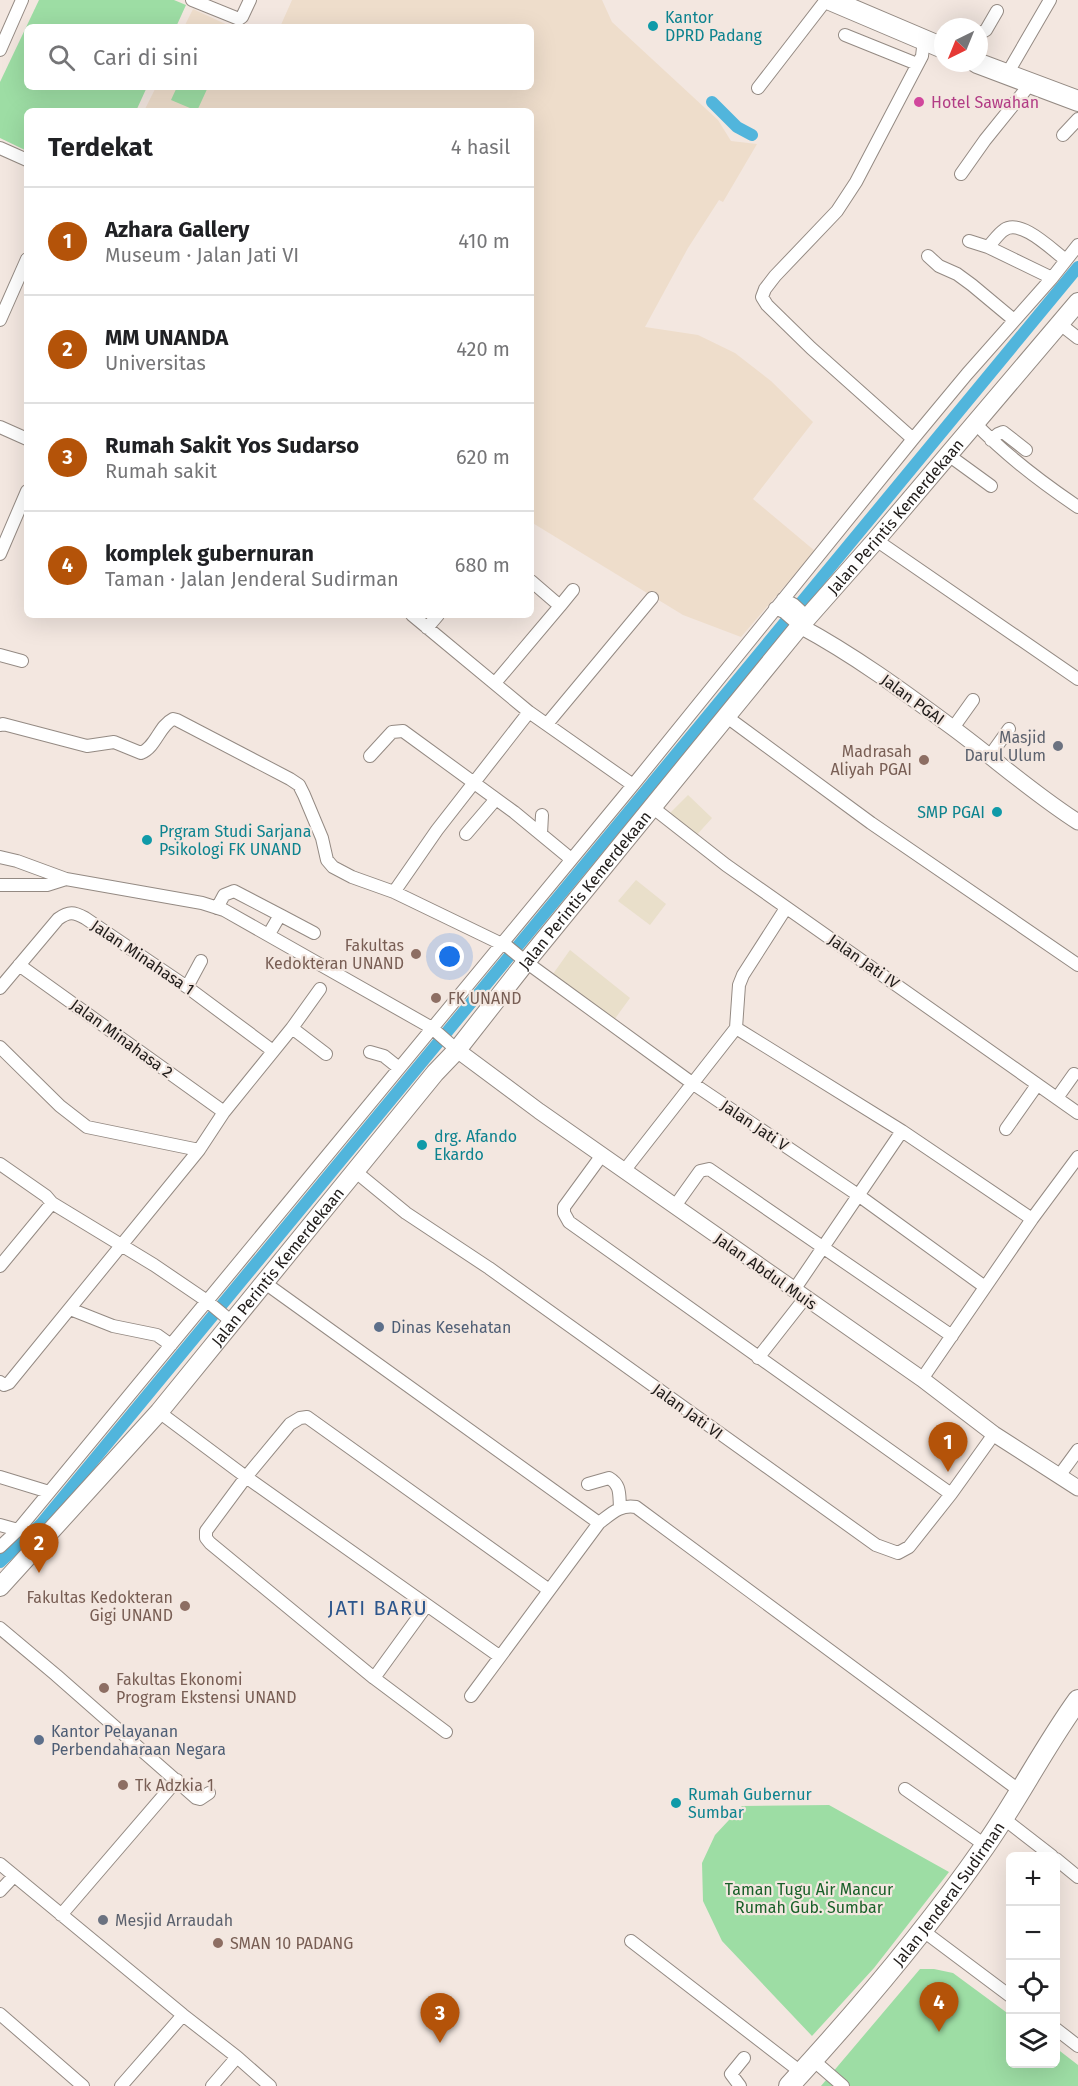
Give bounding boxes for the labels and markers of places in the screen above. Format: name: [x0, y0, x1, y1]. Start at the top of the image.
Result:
place label: Kantor DPRD Padang: [665, 8, 763, 45]
marker: Kantor DPRD Padang: [646, 19, 660, 33]
place label: Hotel Sawahan: [931, 93, 1039, 112]
marker: Hotel Sawahan: [912, 95, 926, 109]
place label: Masjid Darul Ulum: [964, 728, 1046, 765]
marker: Masjid Darul Ulum: [1051, 739, 1065, 753]
place label: Madrasah Aliyah PGAI: [830, 742, 912, 779]
marker: Madrasah Aliyah PGAI: [917, 753, 931, 767]
place label: SMP PGAI: [917, 803, 985, 822]
marker: SMP PGAI: [990, 805, 1004, 819]
place label: Prgram Studi Sarjana Psikologi FK UNAND: [159, 822, 311, 859]
marker: Prgram Studi Sarjana Psikologi FK UNAND: [140, 833, 154, 847]
place label: Fakultas Kedokteran UNAND: [265, 936, 404, 973]
marker: Fakultas Kedokteran UNAND: [409, 947, 423, 961]
place label: FK UNAND: [448, 989, 521, 1008]
marker: FK UNAND: [429, 991, 443, 1005]
place label: drg. Afando Ekardo: [434, 1127, 517, 1164]
marker: drg. Afando Ekardo: [415, 1138, 429, 1152]
place label: Dinas Kesehatan: [391, 1318, 511, 1337]
marker: Dinas Kesehatan: [372, 1320, 386, 1334]
pin: 1: [928, 1422, 968, 1472]
pin: 2: [20, 1524, 58, 1573]
place label: Fakultas Kedokteran Gigi UNAND: [26, 1588, 173, 1625]
marker: Fakultas Kedokteran Gigi UNAND: [178, 1599, 192, 1613]
place label: Fakultas Ekonomi Program Ekstensi UNAND: [116, 1670, 297, 1707]
marker: Fakultas Ekonomi Program Ekstensi UNAND: [97, 1681, 111, 1695]
place label: Kantor Pelayanan Perbendaharaan Negara: [51, 1722, 226, 1759]
marker: Kantor Pelayanan Perbendaharaan Negara: [32, 1733, 46, 1747]
place label: Tk Adzkia 1: [135, 1776, 214, 1795]
marker: Tk Adzkia 1: [116, 1778, 130, 1792]
place label: Rumah Gubernur Sumbar: [688, 1785, 813, 1822]
marker: Rumah Gubernur Sumbar: [669, 1796, 683, 1810]
place label: Mesjid Arraudah: [115, 1911, 233, 1930]
marker: Mesjid Arraudah: [96, 1913, 110, 1927]
place label: SMAN 10 PADANG: [230, 1934, 353, 1953]
marker: SMAN 10 PADANG: [211, 1936, 225, 1950]
pin: 4: [920, 1982, 958, 2032]
pin: 3: [420, 1994, 460, 2043]

